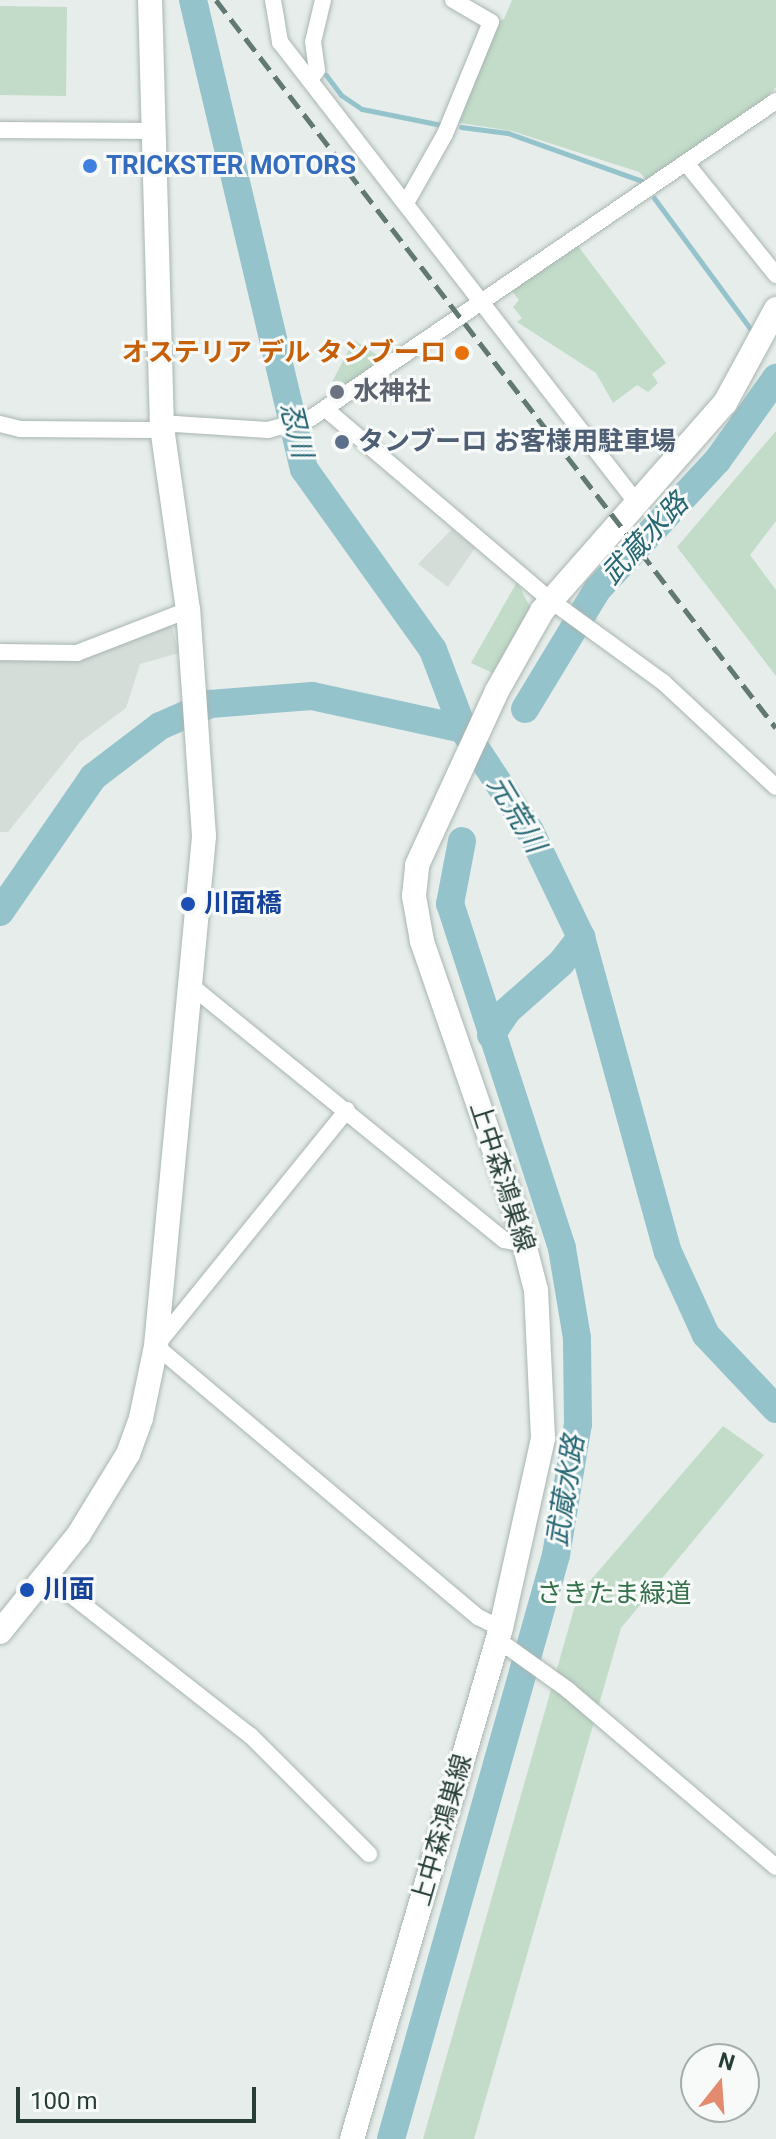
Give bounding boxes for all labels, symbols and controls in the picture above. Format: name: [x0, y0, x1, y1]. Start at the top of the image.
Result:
place label: TRICKSTER MOTORS: [106, 150, 356, 182]
marker: TRICKSTER MOTORS: [81, 157, 99, 175]
place label: オステリア デル タンブーロ: [121, 337, 446, 369]
marker: オステリア デル タンブーロ: [453, 344, 471, 362]
place label: 水神社: [353, 376, 431, 408]
marker: 水神社: [328, 383, 346, 401]
water label: 忍川: [273, 399, 319, 461]
place label: タンブーロ お客様用駐車場: [358, 426, 676, 458]
marker: タンブーロ お客様用駐車場: [333, 433, 351, 451]
water label: 武蔵水路: [595, 487, 695, 591]
water label: 元荒川: [480, 769, 552, 859]
place label: 川面橋: [204, 888, 282, 920]
marker: 川面橋: [179, 895, 197, 913]
street label: 上中森鴻巣線: [463, 1098, 541, 1256]
water label: 武蔵水路: [541, 1433, 591, 1549]
place label: 川面: [43, 1574, 95, 1606]
park label: さきたま緑道: [536, 1578, 692, 1610]
marker: 川面: [18, 1581, 36, 1599]
street label: 上中森鴻巣線: [406, 1751, 478, 1909]
north arrow: [680, 2043, 760, 2123]
text: N: [715, 2047, 738, 2076]
scale bar: [20, 2071, 260, 2121]
text: 100 m: [30, 2087, 97, 2115]

